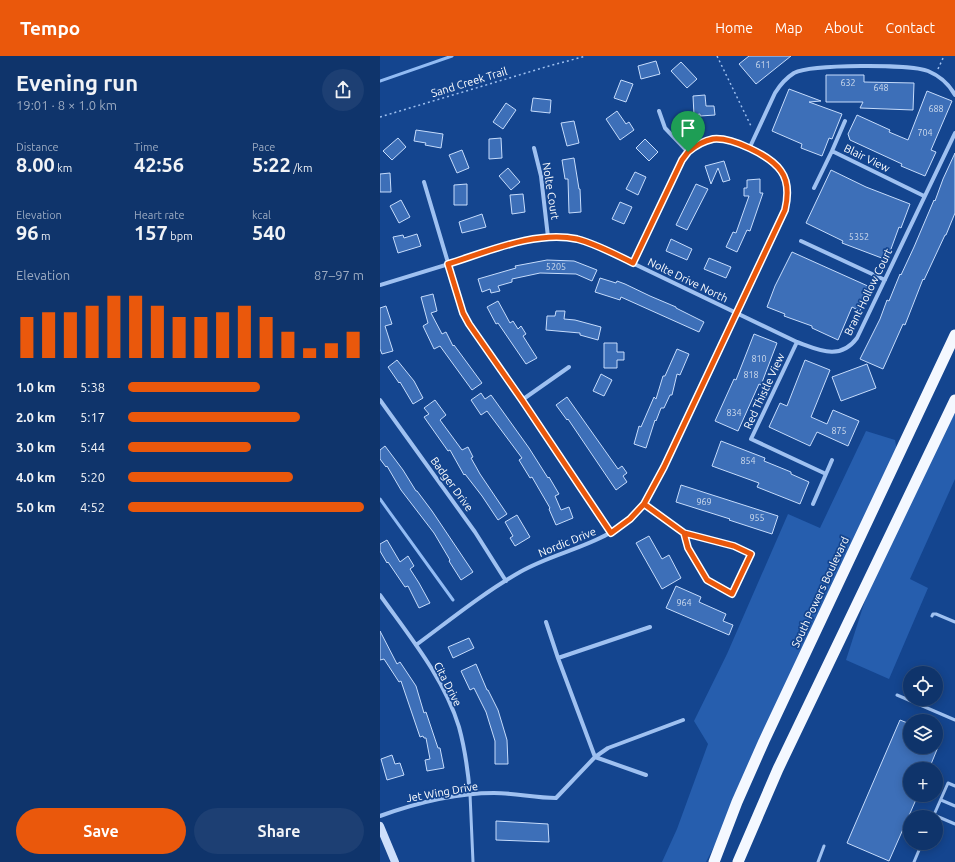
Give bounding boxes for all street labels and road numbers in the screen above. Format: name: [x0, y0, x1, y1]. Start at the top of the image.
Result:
street label: Sand Creek Trail: [430, 65, 509, 99]
street label: Blair View: [842, 142, 892, 174]
street label: Nolte Court: [541, 161, 562, 221]
street label: Brant Hollow Court: [842, 246, 895, 337]
street label: Nolte Drive North: [646, 255, 730, 305]
street label: Red Thistle View: [741, 351, 787, 431]
street label: Badger Drive: [428, 455, 476, 513]
street label: Nordic Drive: [536, 525, 598, 559]
street label: South Powers Boulevard: [789, 535, 851, 649]
street label: Cita Drive: [432, 660, 464, 708]
street label: Jet Wing Drive: [405, 780, 479, 804]

